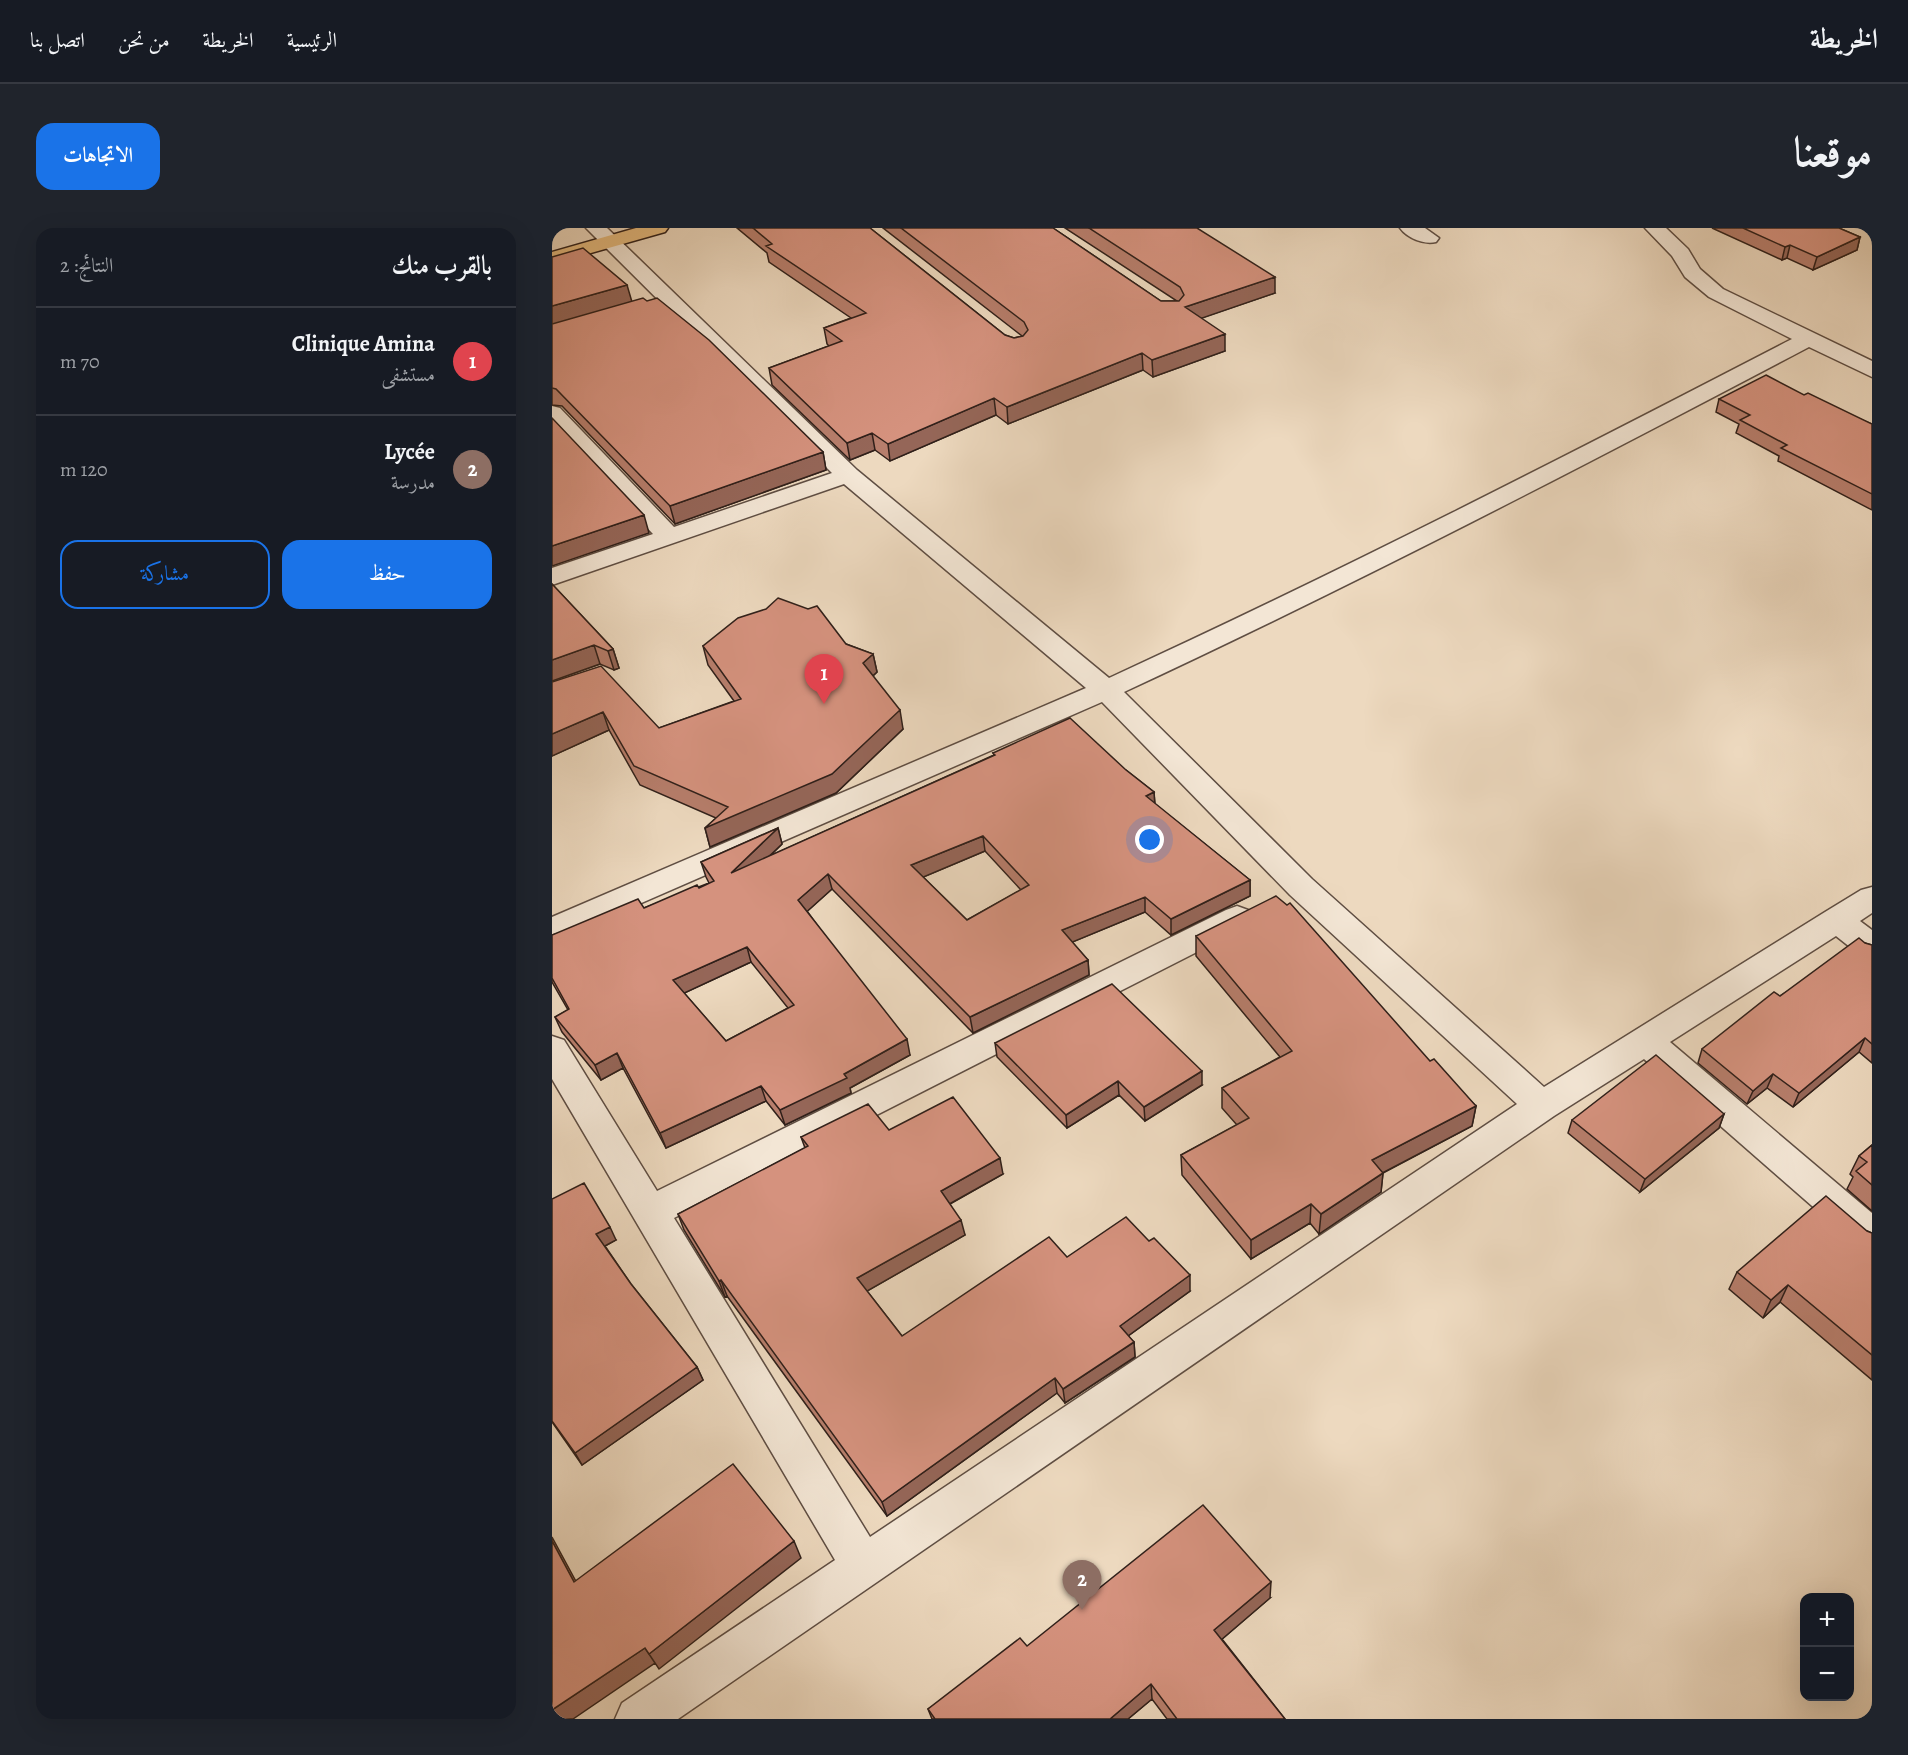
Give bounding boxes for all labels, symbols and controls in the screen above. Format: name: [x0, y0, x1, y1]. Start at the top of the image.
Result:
text: الخريطة: [1810, 20, 1878, 58]
text: اتصل بنا: [30, 26, 85, 54]
text: من نحن: [118, 26, 170, 54]
text: الخريطة: [203, 26, 254, 54]
text: الرئيسية: [287, 26, 337, 54]
button: الاتجاهات: [36, 123, 160, 190]
text: موقعنا: [1794, 123, 1872, 180]
text: بالقرب منك: [391, 248, 492, 283]
text: النتائج: 2: [60, 252, 113, 279]
text: Clinique Amina: [292, 329, 435, 359]
text: 70 m: [60, 348, 100, 375]
text: 1: [469, 348, 476, 375]
text: مستشفى: [382, 361, 435, 388]
text: Lycée: [384, 437, 435, 467]
text: 120 m: [60, 456, 108, 483]
text: 2: [468, 456, 477, 483]
text: مدرسة: [391, 469, 435, 496]
button: مشاركة: [60, 540, 270, 609]
button: حفظ: [282, 540, 492, 609]
pin: 1: [804, 654, 844, 704]
your location: [1135, 825, 1164, 854]
pin: 2: [1062, 1560, 1102, 1610]
map controls: [1800, 1593, 1854, 1701]
button: +: [1800, 1593, 1854, 1647]
button: −: [1800, 1647, 1854, 1701]

